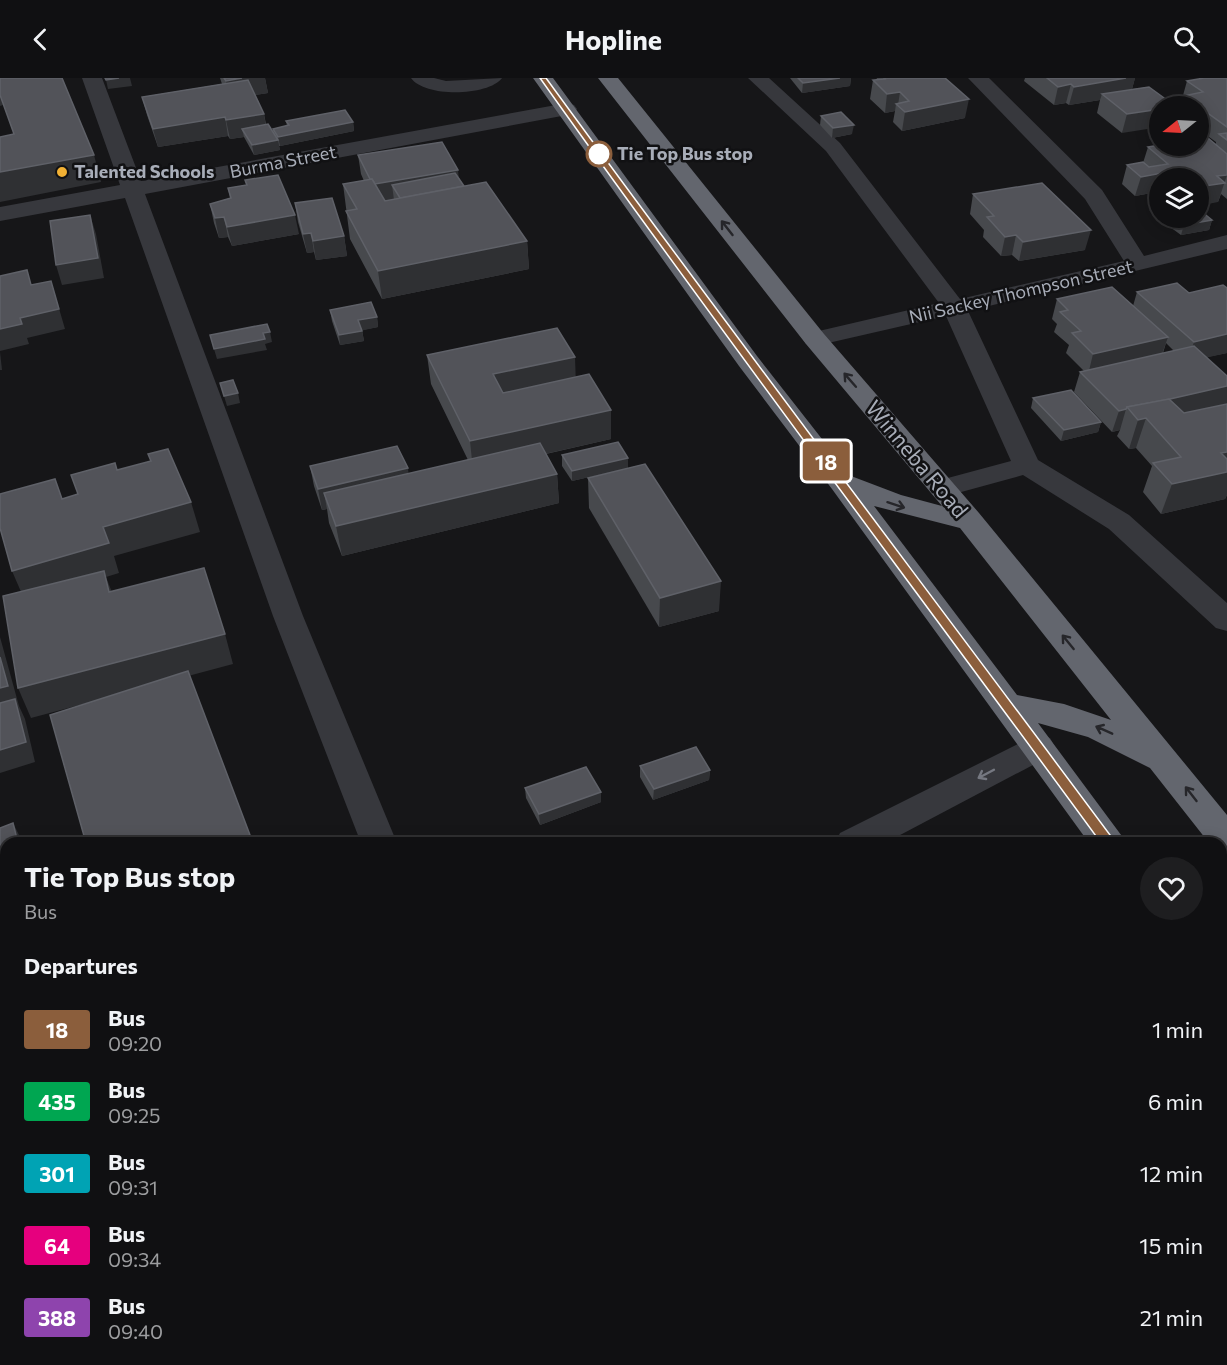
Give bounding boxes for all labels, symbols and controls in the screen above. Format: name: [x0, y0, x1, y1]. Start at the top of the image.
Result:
icon: back: [24, 23, 57, 56]
text: Hopline: [565, 23, 662, 56]
icon: search: [1170, 23, 1203, 56]
north arrow: [1149, 96, 1209, 156]
map controls: [1149, 96, 1209, 228]
street label: Burma Street: [228, 140, 338, 182]
marker: Tie Top Bus stop: [586, 141, 612, 167]
place label: Tie Top Bus stop: [617, 142, 753, 164]
place label: Talented Schools: [74, 160, 214, 182]
marker: Talented Schools: [55, 165, 69, 179]
button: layers: [1149, 168, 1209, 228]
one-way arrow: [720, 220, 733, 236]
street label: Nii Sackey Thompson Street: [907, 255, 1135, 327]
one-way arrow: [843, 372, 856, 388]
street label: Winneba Road: [860, 394, 974, 523]
line badge: 18: [799, 442, 853, 481]
text: 18: [815, 449, 837, 474]
one-way arrow: [886, 500, 905, 511]
one-way arrow: [1062, 635, 1075, 651]
one-way arrow: [1095, 724, 1113, 736]
one-way arrow: [978, 768, 995, 780]
one-way arrow: [1184, 787, 1197, 803]
button: heart: [1140, 857, 1203, 920]
text: Tie Top Bus stop: [24, 859, 235, 893]
text: Bus: [24, 899, 57, 923]
text: Departures: [24, 952, 138, 979]
text: Bus: [108, 1004, 145, 1031]
text: 1 min: [1152, 1016, 1203, 1043]
text: 18: [46, 1017, 68, 1042]
text: 09:20: [108, 1031, 162, 1055]
text: Bus: [108, 1076, 145, 1103]
text: 6 min: [1148, 1088, 1203, 1115]
text: 435: [38, 1089, 76, 1114]
text: 09:25: [108, 1103, 161, 1127]
text: Bus: [108, 1148, 145, 1175]
text: 12 min: [1140, 1160, 1203, 1187]
text: 301: [39, 1161, 75, 1186]
text: 09:31: [108, 1175, 158, 1199]
text: Bus: [108, 1220, 145, 1247]
text: 15 min: [1139, 1232, 1203, 1259]
text: 64: [44, 1233, 70, 1258]
text: 09:34: [108, 1247, 161, 1271]
text: Bus: [108, 1292, 145, 1319]
text: 21 min: [1140, 1304, 1203, 1331]
text: 388: [38, 1305, 76, 1330]
text: 09:40: [108, 1319, 163, 1343]

